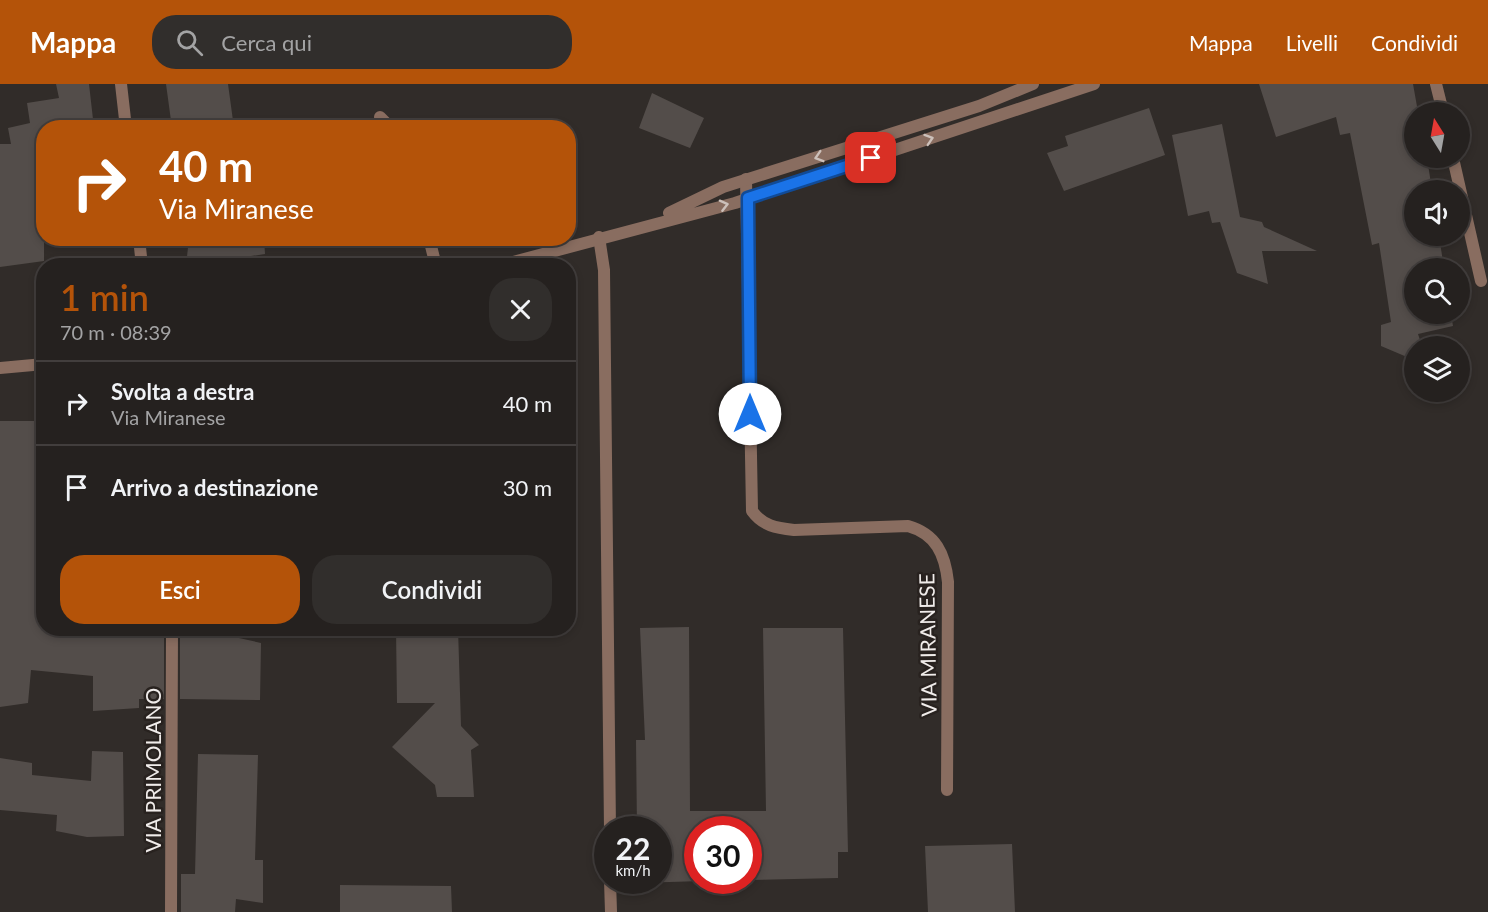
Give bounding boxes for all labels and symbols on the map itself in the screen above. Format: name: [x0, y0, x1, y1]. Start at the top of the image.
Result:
north arrow: [1404, 102, 1470, 168]
pin: [845, 132, 896, 183]
one-way arrow: [923, 133, 934, 146]
one-way arrow: [814, 150, 825, 162]
one-way arrow: [719, 200, 729, 213]
position arrow: [718, 382, 782, 446]
street label: VIA MIRANESE: [913, 573, 941, 717]
street label: VIA PRIMOLANO: [140, 688, 165, 852]
speed limit sign: 30: [684, 816, 762, 894]

